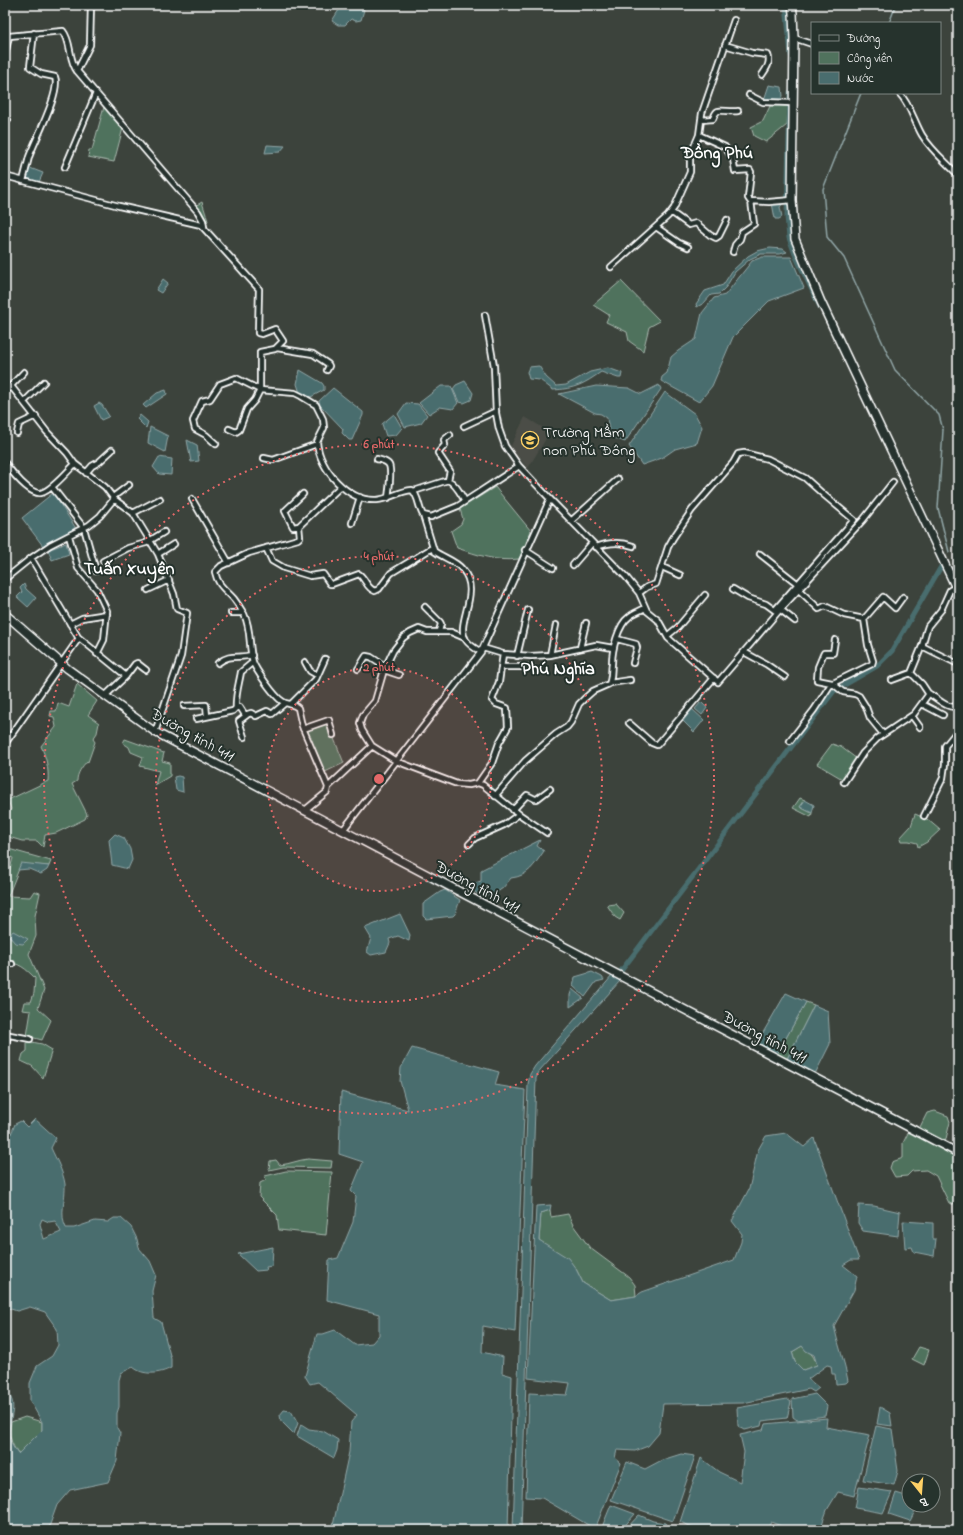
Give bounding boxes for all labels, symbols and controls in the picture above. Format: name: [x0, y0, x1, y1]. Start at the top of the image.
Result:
legend: [811, 22, 941, 94]
text: Đường: [846, 30, 880, 49]
text: Công viên: [847, 50, 892, 69]
text: Nước: [847, 70, 874, 88]
district label: Đồng Phú: [680, 141, 753, 168]
place label: Trường Mầm non Phú Đông: [543, 421, 635, 463]
school or university icon: Trường Mầm non Phú Đông: [520, 430, 540, 450]
text: 6 phút: [362, 436, 395, 454]
text: 4 phút: [363, 548, 395, 566]
district label: Tuấn Xuyên: [84, 557, 174, 584]
district label: Phú Nghĩa: [521, 657, 595, 684]
text: 2 phút: [362, 659, 396, 677]
street label: Đường tỉnh 411: [145, 702, 238, 769]
centre of rings: [372, 772, 386, 786]
street label: Đường tỉnh 411: [430, 855, 524, 920]
street label: Đường tỉnh 411: [717, 1005, 811, 1070]
north arrow: [901, 1473, 941, 1513]
text: B: [917, 1493, 930, 1511]

